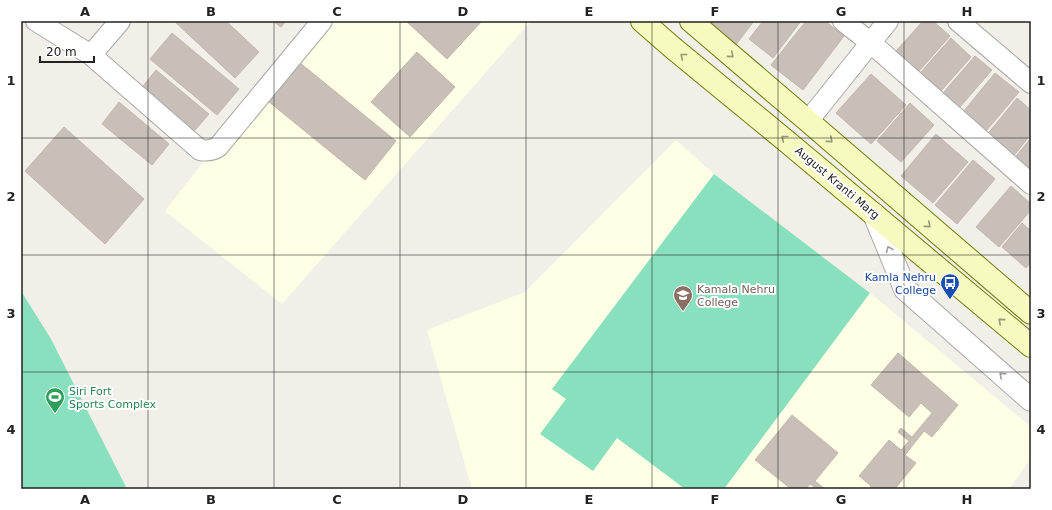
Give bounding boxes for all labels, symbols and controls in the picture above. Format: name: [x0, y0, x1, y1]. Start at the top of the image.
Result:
text: A: [80, 4, 90, 19]
text: B: [206, 4, 216, 19]
text: C: [332, 4, 342, 19]
text: D: [458, 4, 469, 19]
text: E: [585, 4, 593, 19]
text: F: [711, 4, 719, 19]
text: G: [836, 4, 846, 19]
text: H: [962, 4, 972, 19]
scale bar: [40, 38, 94, 64]
text: 20 m: [46, 45, 77, 59]
one-way arrow: [726, 51, 734, 58]
one-way arrow: [680, 54, 688, 61]
text: 1: [6, 73, 16, 88]
text: 1: [1036, 73, 1046, 88]
one-way arrow: [825, 135, 833, 142]
one-way arrow: [781, 136, 788, 143]
street label: August Kranti Marg: [792, 144, 882, 222]
text: 2: [6, 189, 16, 204]
text: 2: [1036, 189, 1046, 204]
one-way arrow: [924, 220, 931, 227]
one-way arrow: [885, 246, 893, 253]
place label: Kamla Nehru College: [865, 271, 936, 297]
bus stop icon: Kamla Nehru College: [939, 272, 961, 300]
place label: Kamala Nehru College: [697, 283, 775, 309]
school or university icon: Kamala Nehru College: [672, 284, 694, 312]
text: 3: [6, 306, 16, 321]
text: 3: [1036, 306, 1046, 321]
one-way arrow: [998, 318, 1006, 325]
one-way arrow: [999, 372, 1007, 379]
place label: Siri Fort Sports Complex: [69, 385, 156, 411]
sports icon: Siri Fort Sports Complex: [44, 386, 66, 414]
text: 4: [6, 422, 16, 437]
text: 4: [1036, 422, 1046, 437]
text: A: [80, 492, 90, 507]
text: B: [206, 492, 216, 507]
text: C: [332, 492, 342, 507]
text: D: [458, 492, 469, 507]
text: E: [585, 492, 593, 507]
text: F: [711, 492, 719, 507]
text: G: [836, 492, 846, 507]
text: H: [962, 492, 972, 507]

